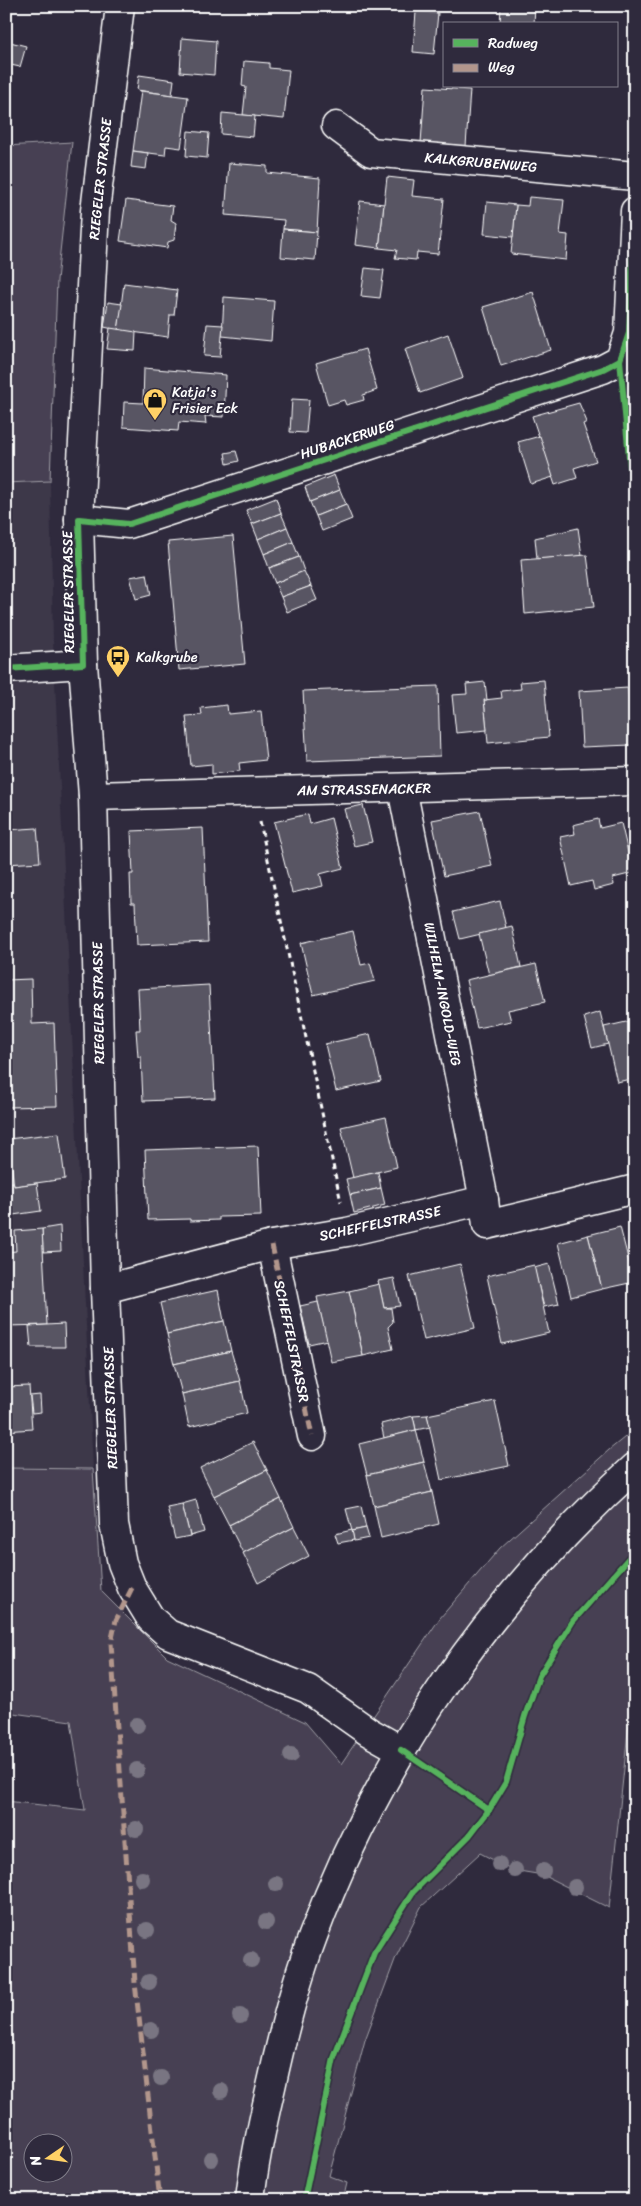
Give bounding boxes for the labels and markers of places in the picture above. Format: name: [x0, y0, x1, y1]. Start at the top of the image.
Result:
place label: Katja's Frisier Eck: [172, 380, 238, 421]
shop icon: Katja's Frisier Eck: [142, 387, 168, 421]
bus stop icon: Kalkgrube: [105, 644, 131, 678]
place label: Kalkgrube: [136, 645, 198, 670]

